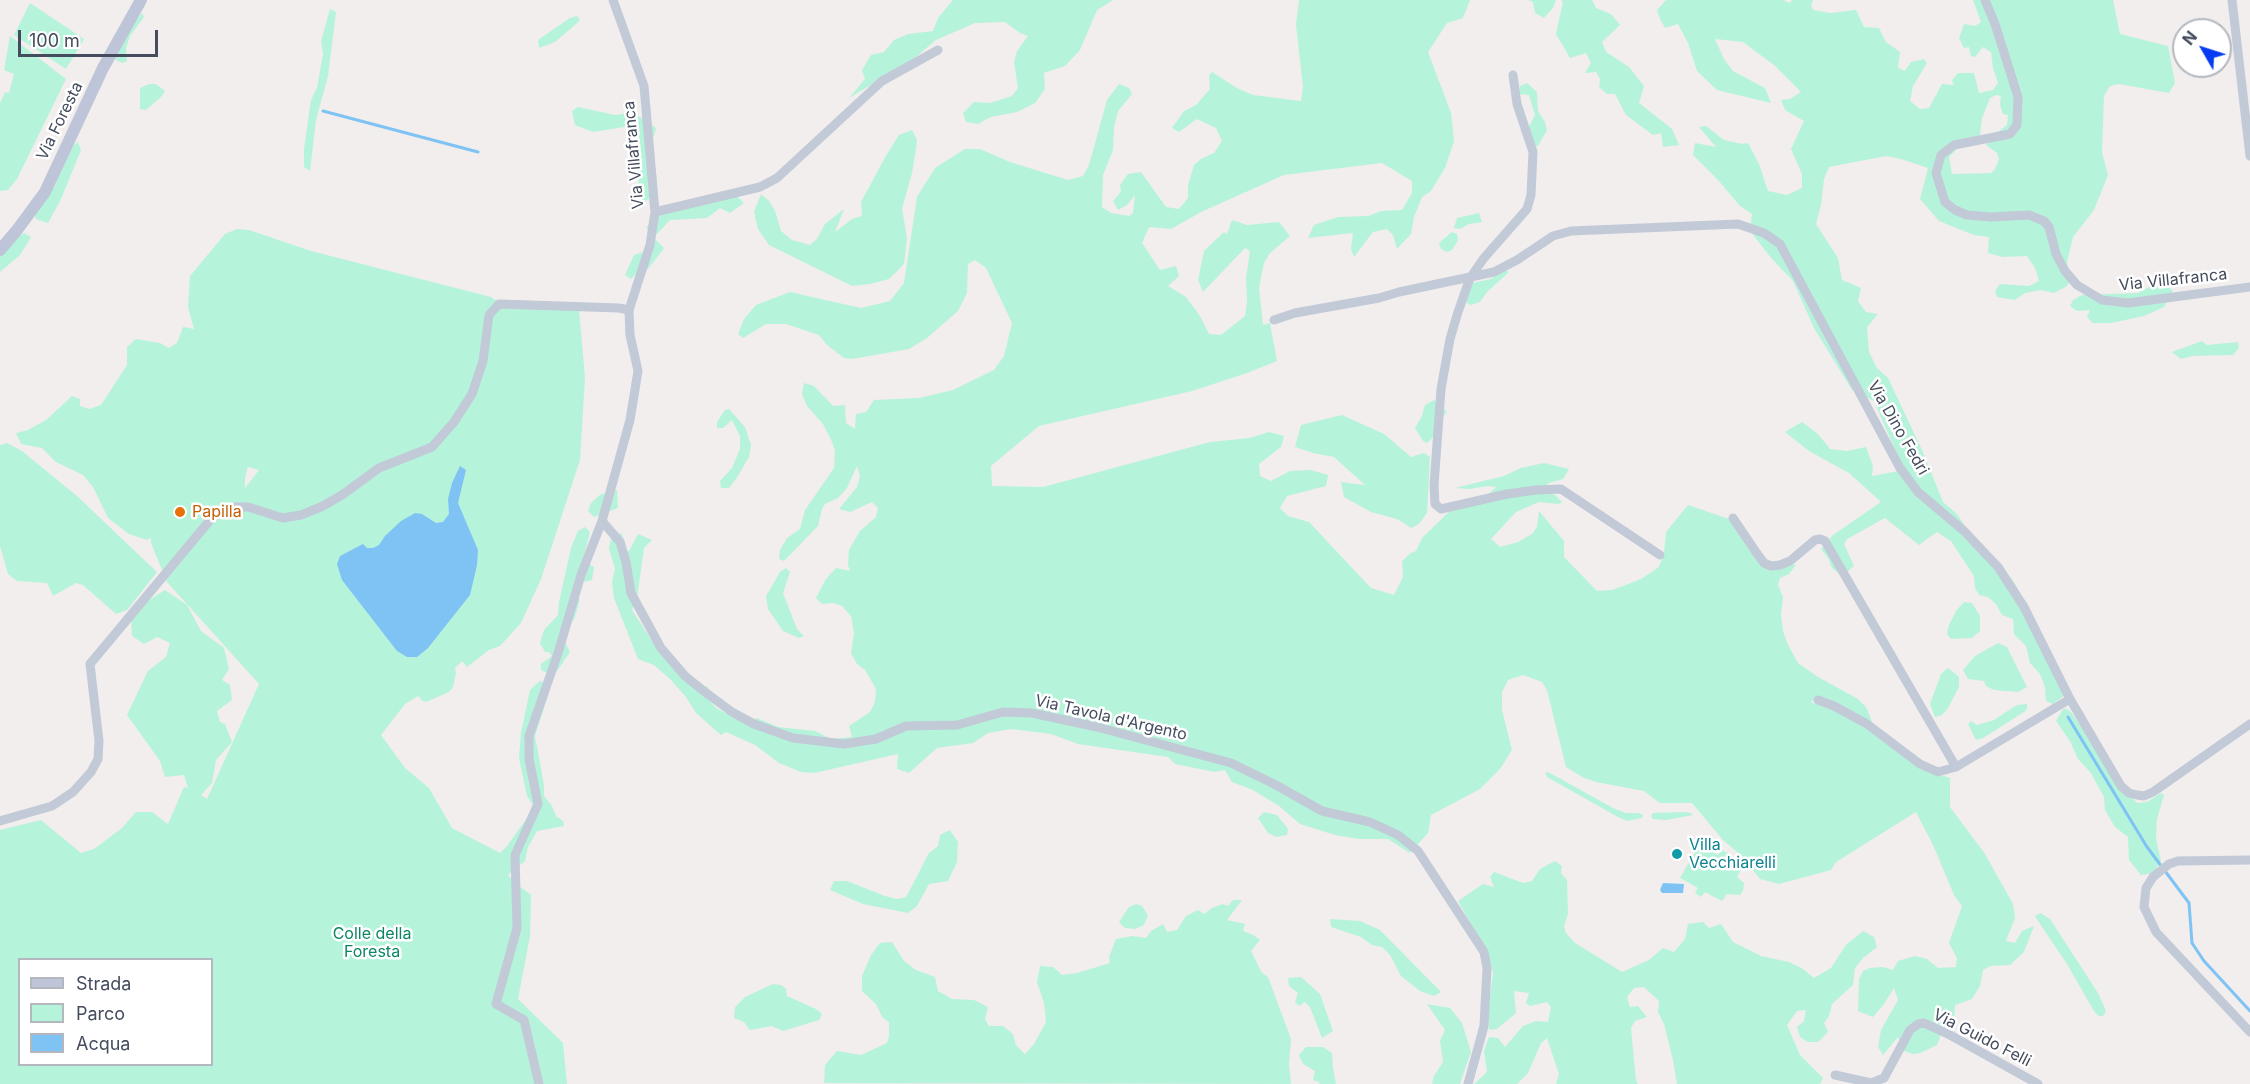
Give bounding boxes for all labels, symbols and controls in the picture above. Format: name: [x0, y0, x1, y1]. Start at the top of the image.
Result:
scale bar: [21, 18, 160, 56]
north arrow: [2172, 18, 2232, 78]
text: N: [2178, 27, 2201, 49]
text: 100 m: [29, 30, 80, 51]
street label: Via Foresta: [33, 79, 87, 163]
street label: Via Villafranca: [620, 100, 648, 210]
street label: Via Villafranca: [2118, 265, 2228, 295]
street label: Via Dino Fedri: [1863, 378, 1933, 478]
place label: Papilla: [192, 502, 242, 522]
marker: Papilla: [173, 505, 187, 519]
street label: Via Tavola d'Argento: [1033, 691, 1189, 745]
place label: Villa Vecchiarelli: [1689, 835, 1776, 873]
marker: Villa Vecchiarelli: [1670, 847, 1684, 861]
park label: Colle della Foresta: [333, 924, 411, 962]
legend: [18, 958, 213, 1066]
text: Strada: [76, 973, 131, 994]
text: Parco: [76, 1003, 125, 1024]
street label: Via Guido Felli: [1930, 1005, 2034, 1071]
text: Acqua: [76, 1033, 130, 1054]

